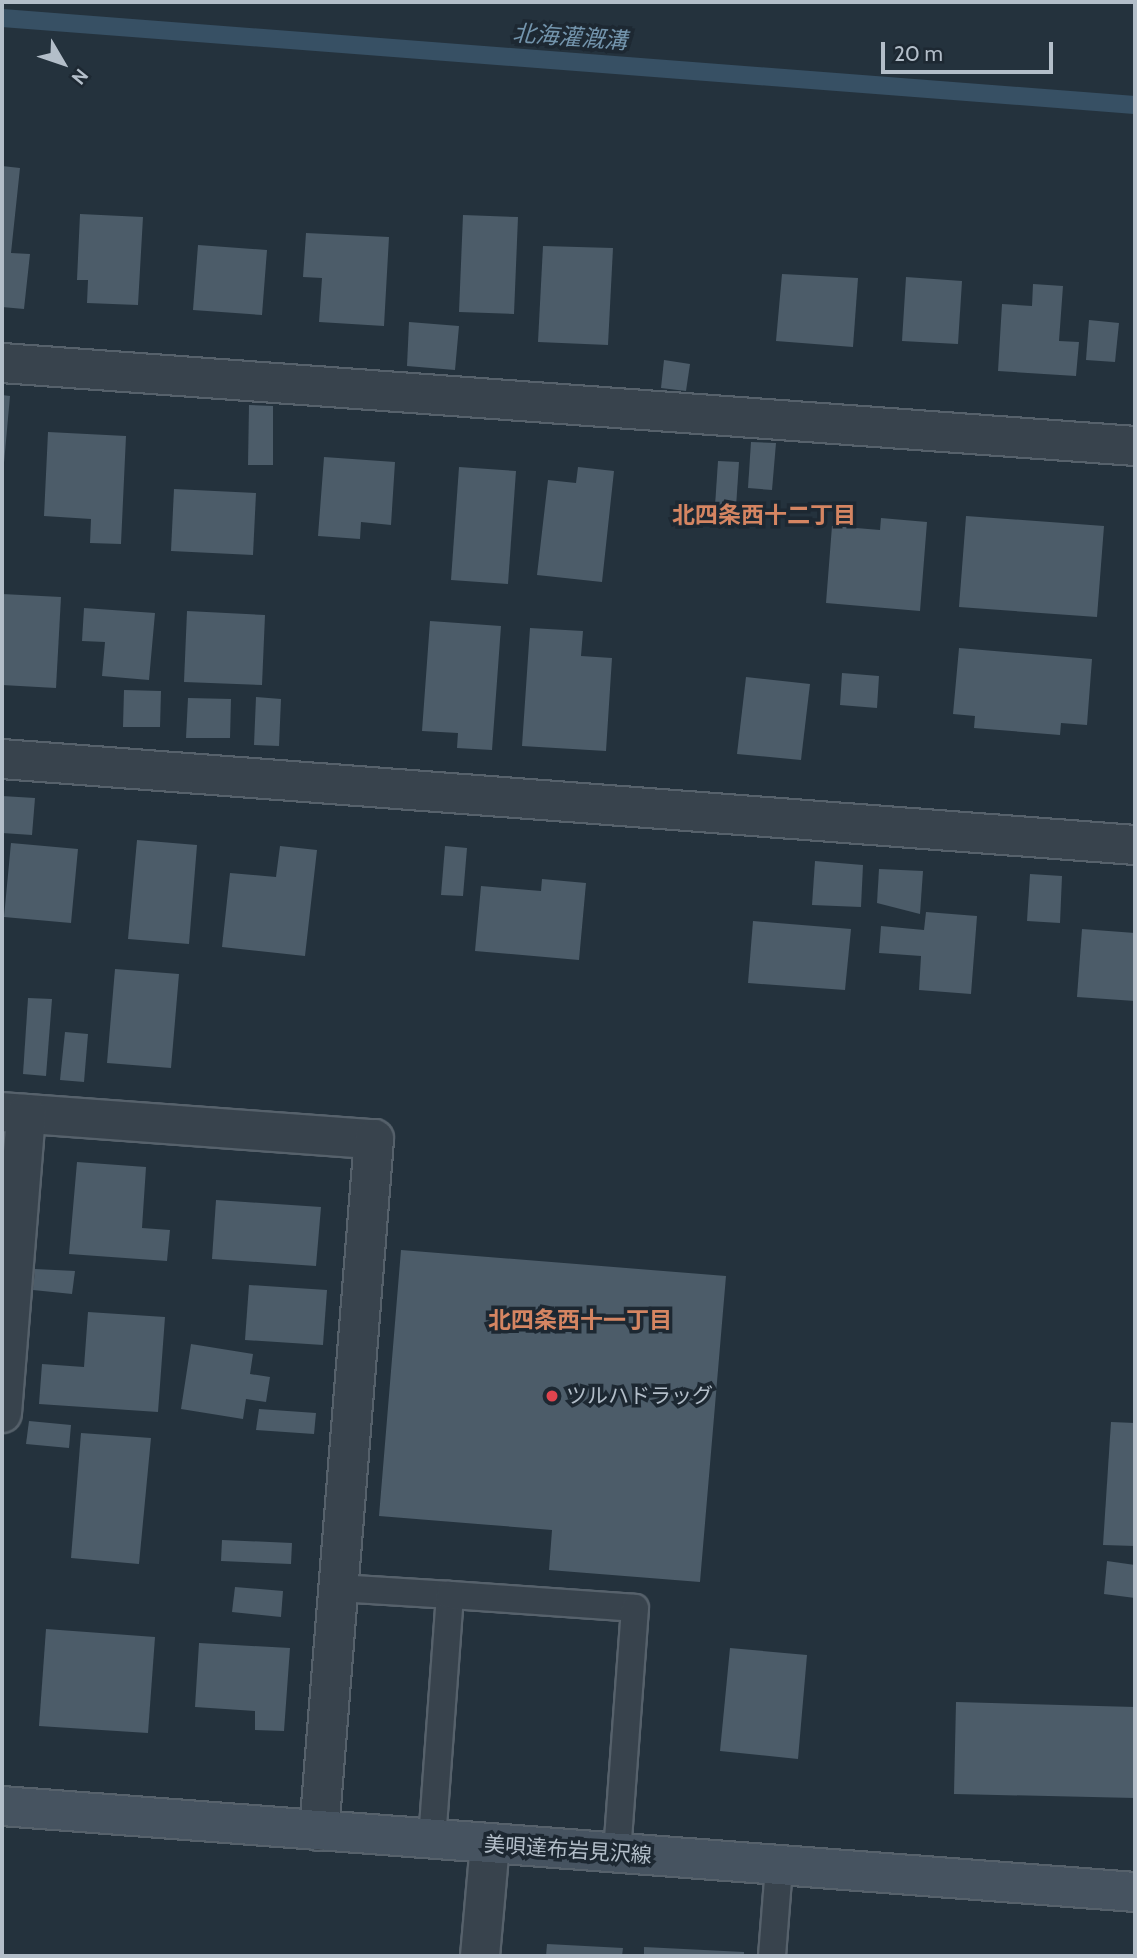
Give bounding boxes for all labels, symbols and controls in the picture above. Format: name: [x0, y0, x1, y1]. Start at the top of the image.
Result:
water label: 北海灌漑溝: [512, 19, 628, 55]
north arrow: [28, 28, 98, 98]
scale bar: [885, 28, 1056, 72]
text: 20 m: [894, 41, 943, 66]
text: N: [67, 64, 93, 89]
district label: 北四条西十二丁目: [672, 501, 856, 529]
district label: 北四条西十一丁目: [488, 1306, 672, 1334]
place label: ツルハドラッグ: [566, 1383, 713, 1409]
marker: ツルハドラッグ: [544, 1388, 560, 1404]
street label: 美唄達布岩見沢線: [483, 1832, 653, 1868]

